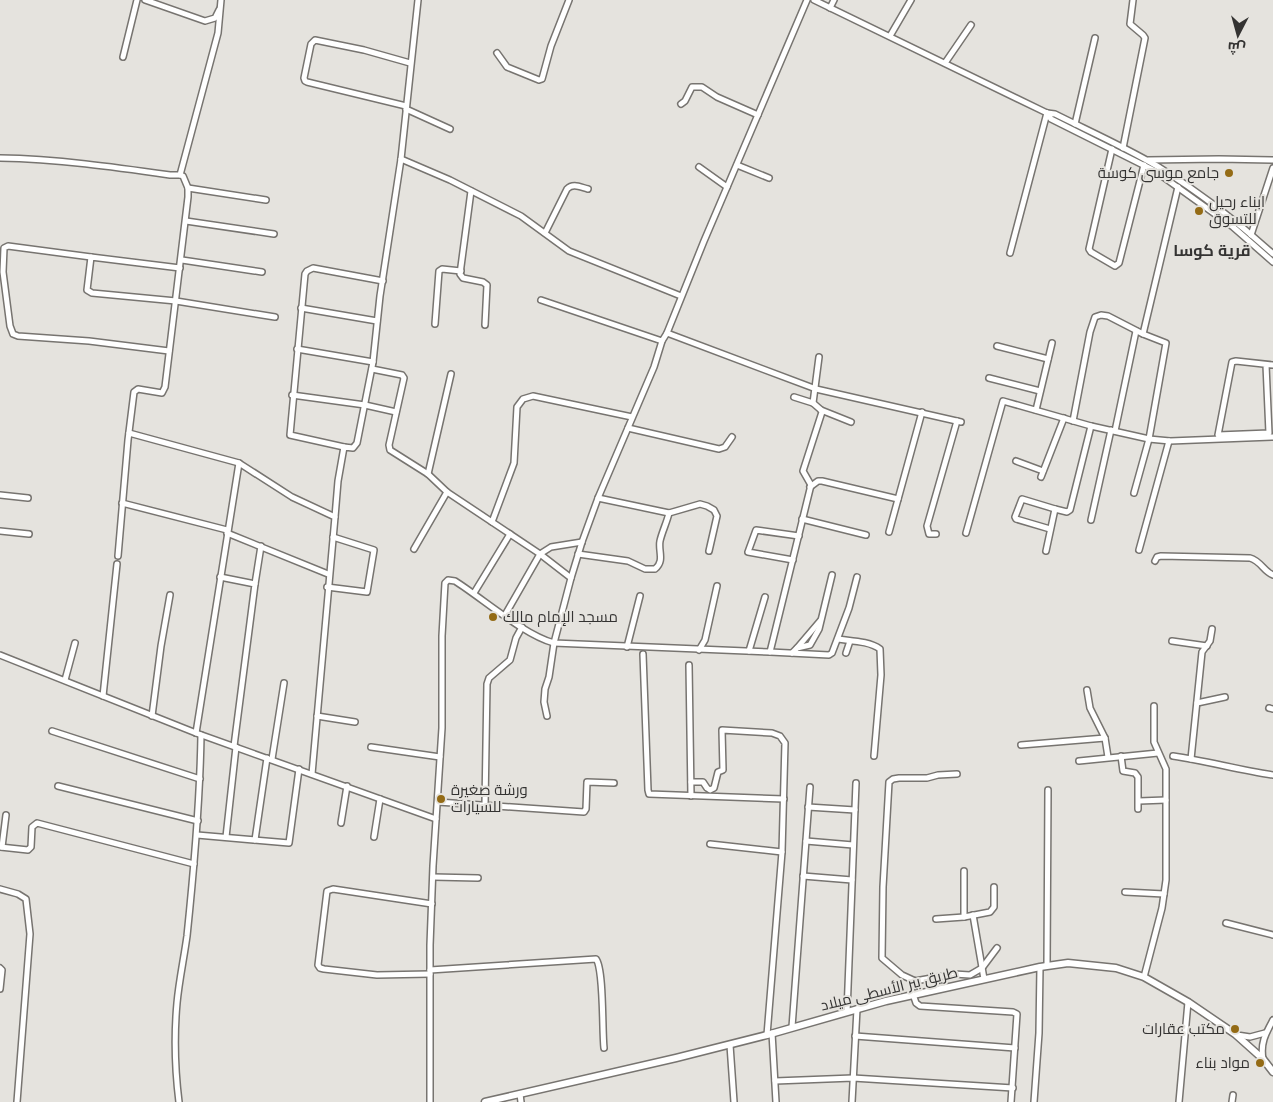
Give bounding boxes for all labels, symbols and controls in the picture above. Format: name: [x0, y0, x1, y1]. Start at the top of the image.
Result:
north arrow: [1213, 10, 1263, 60]
text: ش: [1227, 37, 1247, 58]
place label: جامع موسى كوسة: [1098, 163, 1219, 184]
marker: جامع موسى كوسة: [1223, 167, 1235, 179]
place label: ابناء رحيل للتسوق: [1209, 192, 1265, 229]
marker: ابناء رحيل للتسوق: [1193, 205, 1205, 217]
district label: قرية كوسا: [1173, 240, 1251, 262]
place label: مسجد الإمام مالك: [503, 607, 618, 627]
marker: مسجد الإمام مالك: [487, 611, 499, 623]
place label: ورشة صغيرة للسيارات: [451, 780, 528, 817]
marker: ورشة صغيرة للسيارات: [435, 793, 447, 805]
street label: طريق بير الأسطى ميلاد: [818, 962, 960, 1016]
place label: مكتب عقارات: [1142, 1019, 1225, 1039]
marker: مكتب عقارات: [1229, 1023, 1241, 1035]
place label: مواد بناء: [1196, 1053, 1250, 1073]
marker: مواد بناء: [1254, 1057, 1266, 1069]

